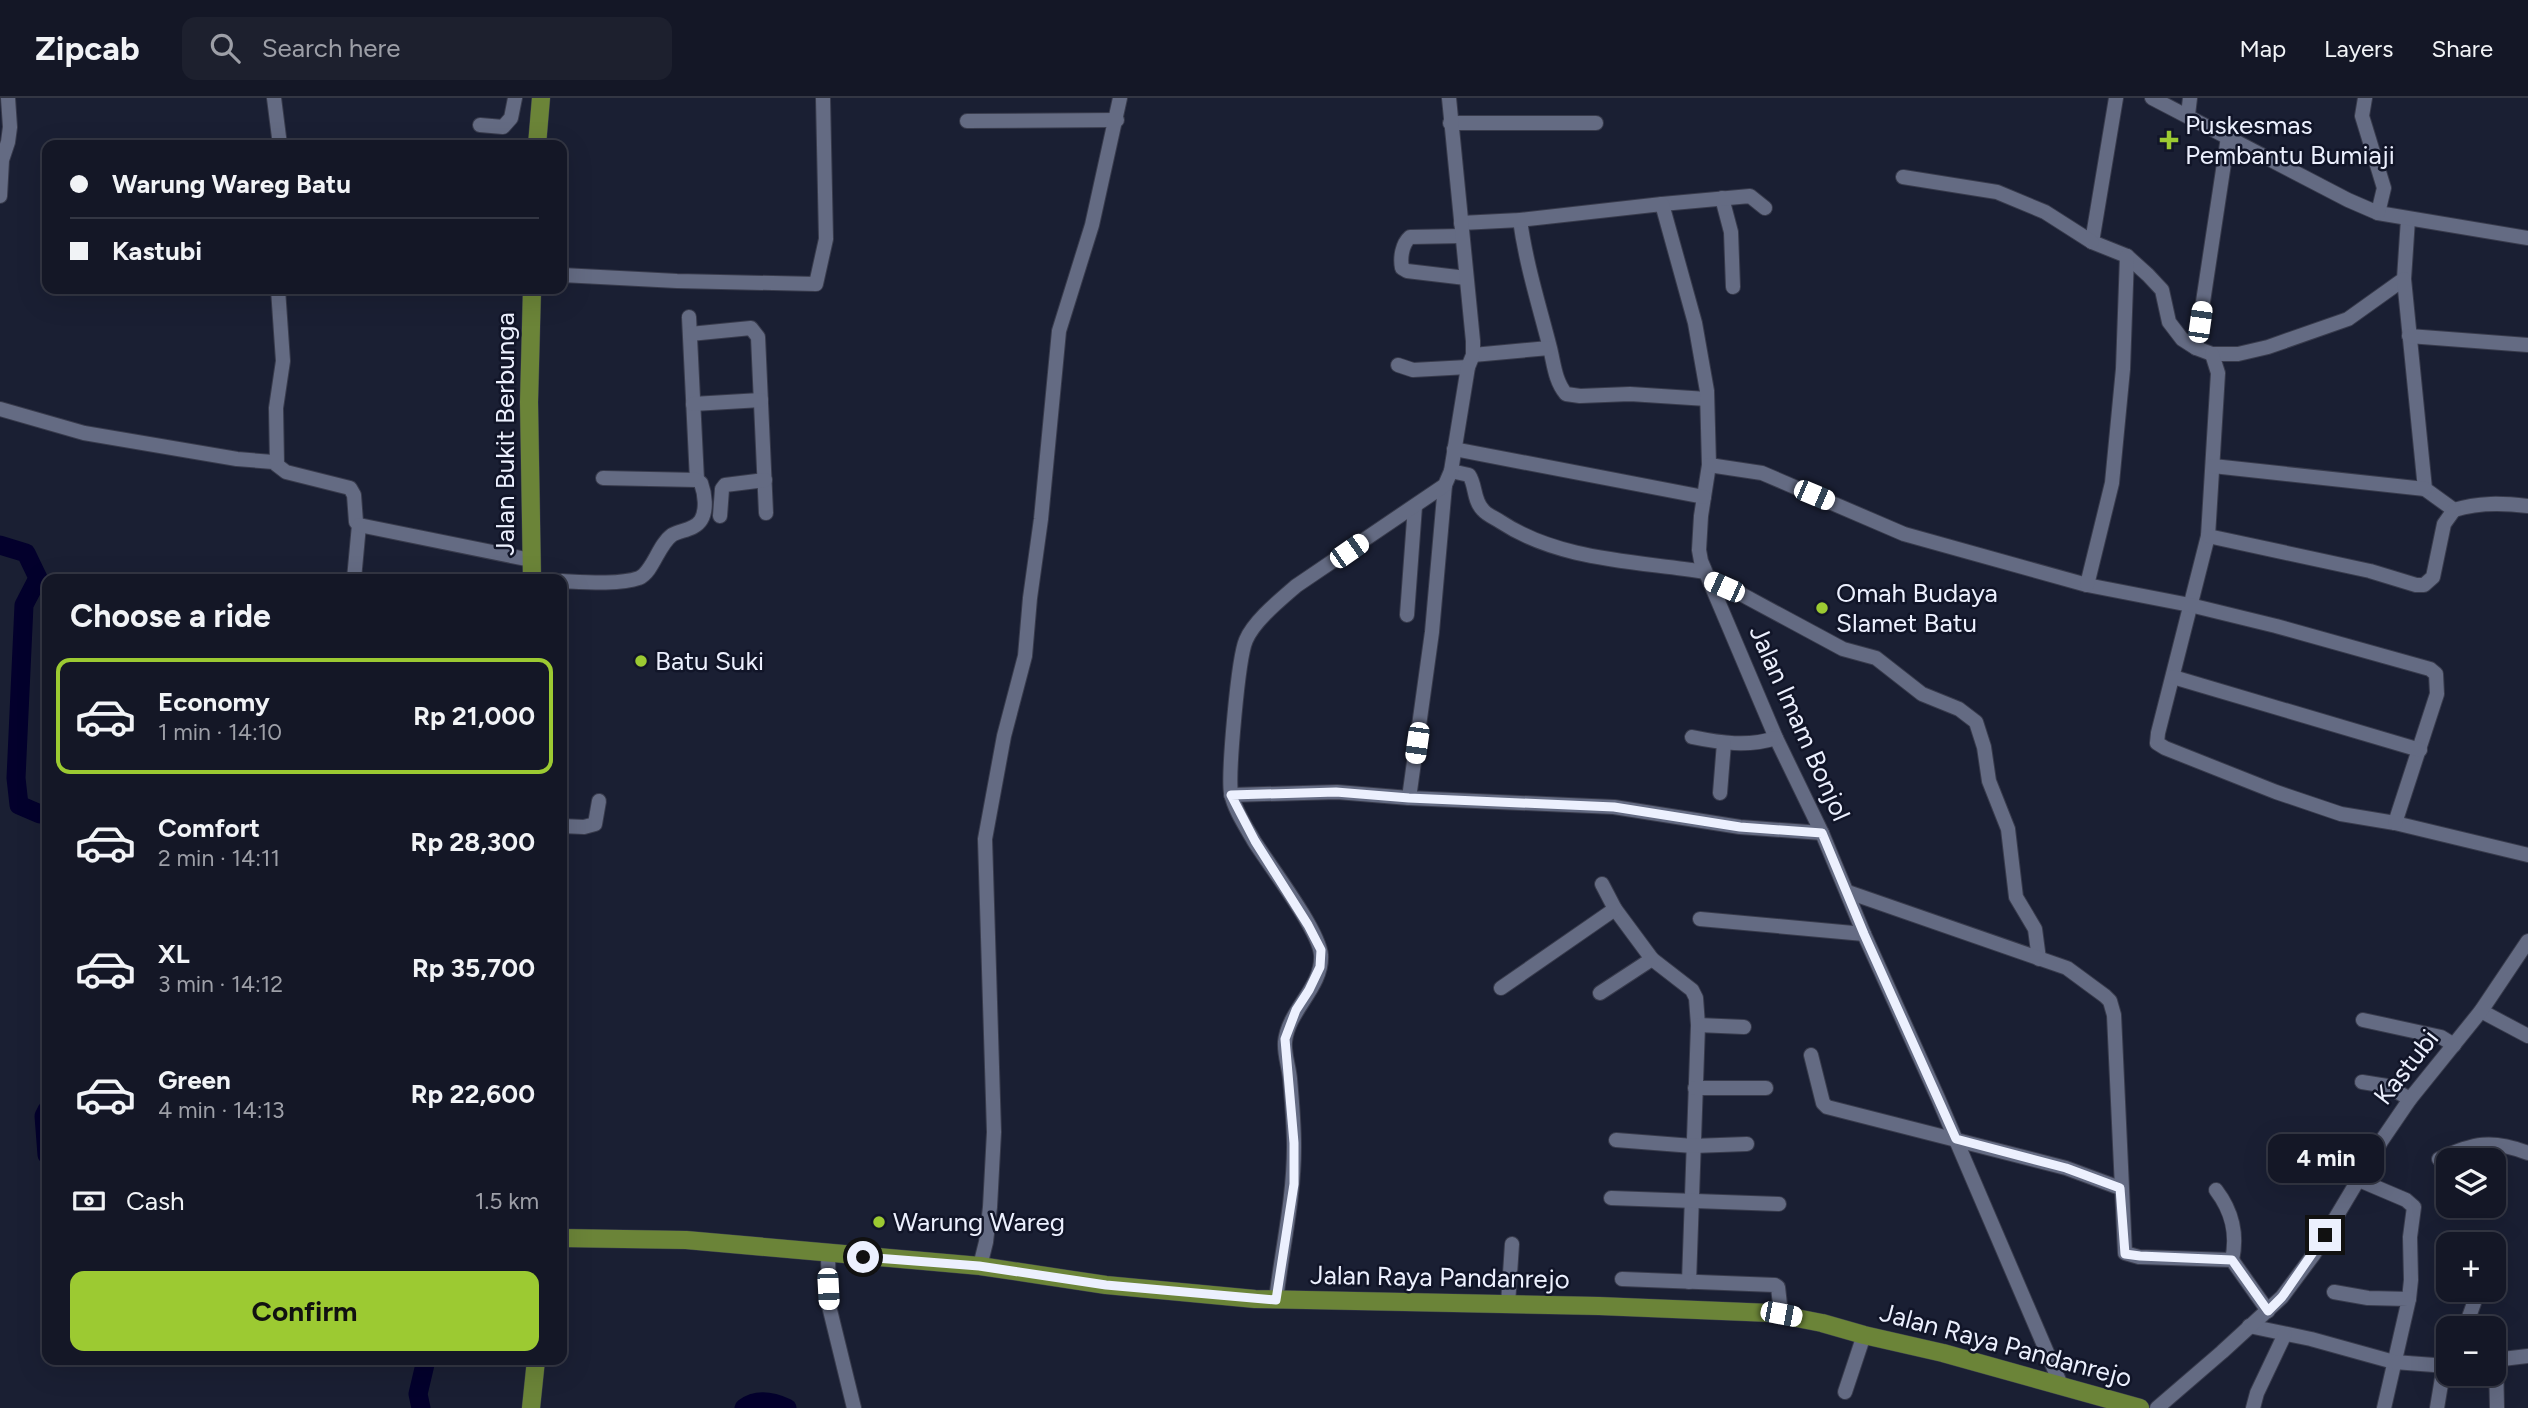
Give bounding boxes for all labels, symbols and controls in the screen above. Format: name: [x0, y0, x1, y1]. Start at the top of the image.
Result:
search box: [182, 17, 672, 80]
text: Zipcab: [35, 29, 140, 68]
icon: search: [206, 29, 244, 67]
text: Search here: [262, 32, 401, 64]
text: Map: [2239, 34, 2286, 63]
text: Layers: [2324, 34, 2393, 63]
text: Share: [2431, 34, 2493, 63]
place label: Puskesmas Pembantu Bumiaji: [2185, 109, 2395, 171]
marker: Puskesmas Pembantu Bumiaji: [2159, 130, 2179, 150]
text: Warung Wareg Batu: [112, 168, 351, 200]
text: Kastubi: [112, 235, 202, 267]
car: [2187, 300, 2214, 344]
street label: Jalan Bukit Berbunga: [489, 312, 521, 556]
car: [1791, 477, 1838, 513]
car: [1326, 530, 1373, 572]
car: [1701, 569, 1748, 605]
place label: Omah Budaya Slamet Batu: [1836, 577, 1998, 639]
text: Choose a ride: [70, 597, 271, 635]
marker: Omah Budaya Slamet Batu: [1814, 600, 1830, 616]
street label: Jalan Imam Bonjol: [1743, 620, 1857, 826]
place label: Batu Suki: [655, 645, 764, 677]
marker: Batu Suki: [633, 653, 649, 669]
icon: car: [74, 685, 137, 748]
text: Economy: [158, 686, 270, 718]
text: Rp 21,000: [413, 700, 535, 732]
text: 1 min · 14:10: [158, 718, 282, 746]
car: [1404, 721, 1431, 765]
icon: car: [74, 811, 137, 874]
text: Comfort: [158, 812, 260, 844]
text: Rp 28,300: [411, 826, 535, 858]
text: 2 min · 14:11: [158, 844, 280, 872]
icon: car: [74, 937, 137, 1000]
text: XL: [158, 938, 190, 970]
text: Rp 35,700: [412, 952, 535, 984]
text: 3 min · 14:12: [158, 970, 283, 998]
street label: Kastubi: [2367, 1023, 2445, 1111]
icon: car: [74, 1063, 137, 1126]
text: Green: [158, 1064, 231, 1096]
text: Rp 22,600: [411, 1078, 535, 1110]
text: 4 min · 14:13: [158, 1096, 285, 1124]
callout: 4 min: [2267, 1134, 2383, 1182]
text: 4 min: [2296, 1144, 2356, 1172]
map controls: [2436, 1148, 2506, 1386]
button: layers: [2436, 1148, 2506, 1218]
icon: cash: [70, 1182, 108, 1220]
text: Cash: [126, 1185, 185, 1217]
text: 1.5 km: [475, 1187, 539, 1215]
place label: Warung Wareg: [893, 1206, 1065, 1238]
marker: Warung Wareg: [871, 1214, 887, 1230]
route end: [2309, 1219, 2341, 1251]
button: +: [2436, 1232, 2506, 1302]
route start: [847, 1241, 879, 1273]
street label: Jalan Raya Pandanrejo: [1310, 1259, 1570, 1295]
car: [817, 1267, 840, 1311]
button: Confirm: [70, 1271, 539, 1351]
street label: Jalan Raya Pandanrejo: [1876, 1296, 2136, 1394]
car: [1759, 1300, 1804, 1328]
button: −: [2436, 1316, 2506, 1386]

